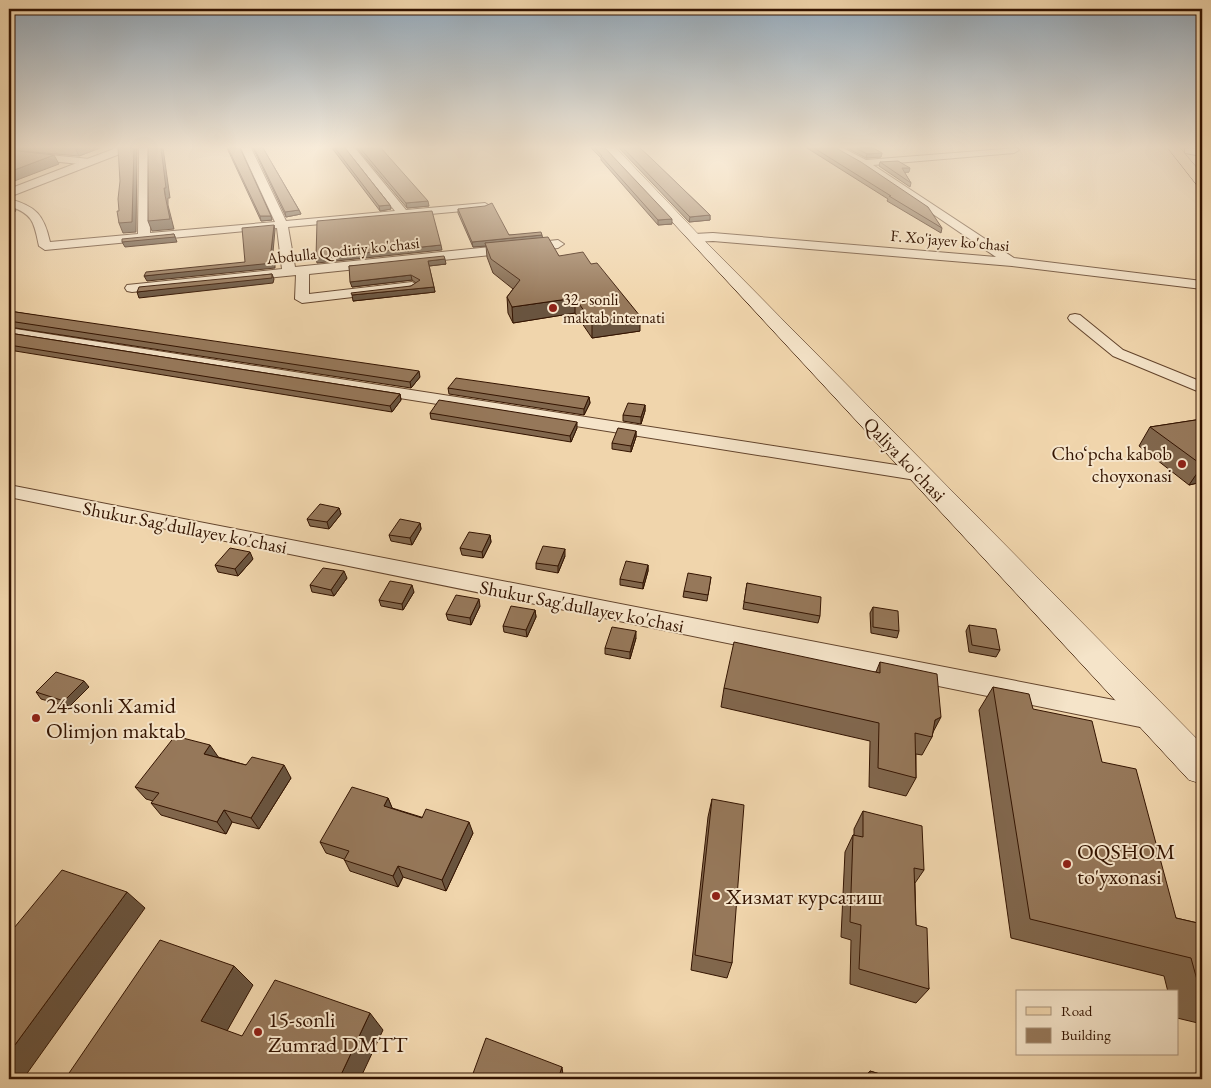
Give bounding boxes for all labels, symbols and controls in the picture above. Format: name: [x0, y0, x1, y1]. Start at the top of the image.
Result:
street label: F. Xo'jayev ko'chasi: [890, 225, 1010, 256]
street label: Abdulla Qodiriy ko'chasi: [265, 232, 421, 269]
place label: 32 - sonli maktab internati: [563, 289, 665, 328]
marker: 32 - sonli maktab internati: [547, 302, 559, 314]
street label: Qaliya ko'chasi: [858, 412, 952, 507]
place label: Cho‘pcha kabob choyxonasi: [1052, 441, 1172, 488]
marker: Cho‘pcha kabob choyxonasi: [1176, 458, 1188, 470]
street label: Shukur Sag'dullayev ko'chasi: [81, 495, 290, 560]
street label: Shukur Sag'dullayev ko'chasi: [478, 574, 687, 639]
place label: 24-sonli Xamid Olimjon maktab: [46, 691, 186, 745]
marker: 24-sonli Xamid Olimjon maktab: [30, 712, 42, 724]
place label: OQSHOM to'yxonasi: [1077, 837, 1175, 891]
marker: OQSHOM to'yxonasi: [1061, 858, 1073, 870]
place label: Хизмат курсатиш: [725, 882, 882, 911]
marker: Хизмат курсатиш: [710, 890, 722, 902]
legend: [1016, 990, 1178, 1056]
text: Road: [1061, 1001, 1093, 1020]
place label: 15-sonli Zumrad DMTT: [268, 1005, 408, 1059]
text: Building: [1061, 1025, 1111, 1044]
marker: 15-sonli Zumrad DMTT: [252, 1026, 264, 1038]

